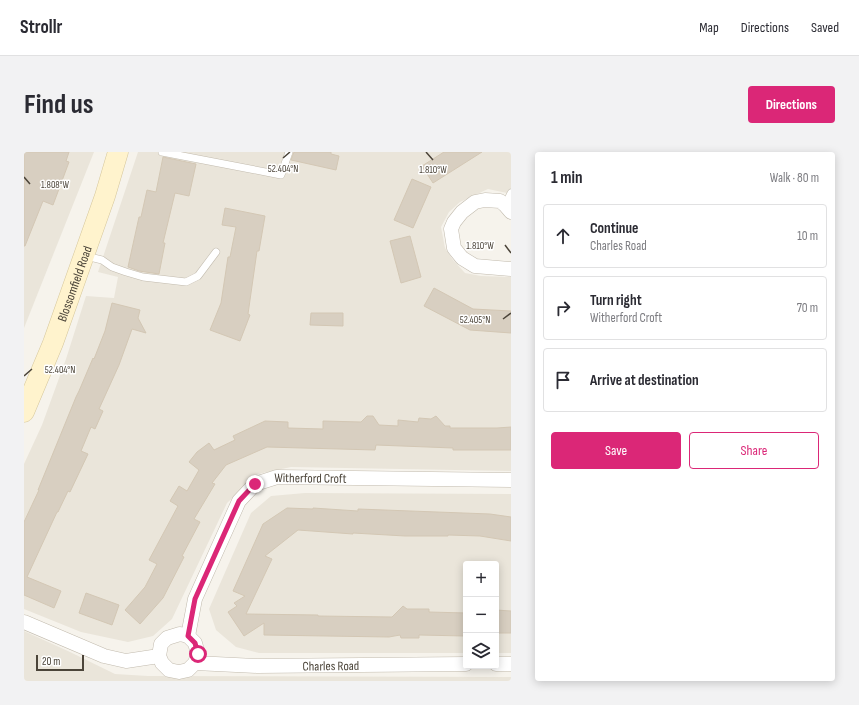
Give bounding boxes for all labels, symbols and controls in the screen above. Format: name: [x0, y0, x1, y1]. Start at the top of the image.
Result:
text: Strollr: [20, 16, 62, 39]
text: Map: [699, 19, 719, 36]
text: Directions: [741, 19, 789, 36]
text: Saved: [811, 19, 839, 36]
button: Directions: [748, 86, 835, 123]
text: Find us: [24, 88, 93, 121]
text: 52.404°N: [268, 163, 298, 175]
text: 1.810°W: [419, 164, 447, 176]
text: 1 min: [551, 168, 583, 188]
text: Walk · 80 m: [770, 170, 819, 186]
text: 1.808°W: [41, 179, 70, 191]
text: Continue: [590, 219, 639, 238]
icon: ahead: [552, 225, 574, 247]
text: 10 m: [797, 228, 818, 244]
text: Charles Road: [590, 238, 647, 254]
text: 1.810°W: [466, 240, 494, 252]
street label: Blossomfield Road: [54, 244, 96, 324]
text: Turn right: [590, 291, 642, 310]
icon: right: [552, 297, 574, 319]
text: 70 m: [797, 300, 818, 316]
text: Witherford Croft: [590, 310, 662, 326]
text: 52.405°N: [460, 314, 490, 326]
text: 52.404°N: [45, 364, 75, 376]
icon: arrive: [552, 369, 574, 391]
text: Arrive at destination: [590, 371, 699, 390]
button: Save: [551, 432, 681, 469]
button: Share: [689, 432, 819, 469]
street label: Witherford Croft: [274, 470, 347, 487]
route end: [246, 475, 264, 493]
map controls: [463, 561, 499, 669]
button: +: [463, 561, 499, 597]
button: −: [463, 597, 499, 633]
button: layers: [463, 633, 499, 669]
route start: [189, 645, 207, 663]
scale bar: [36, 653, 84, 672]
text: 20 m: [42, 655, 60, 668]
street label: Charles Road: [302, 658, 359, 675]

